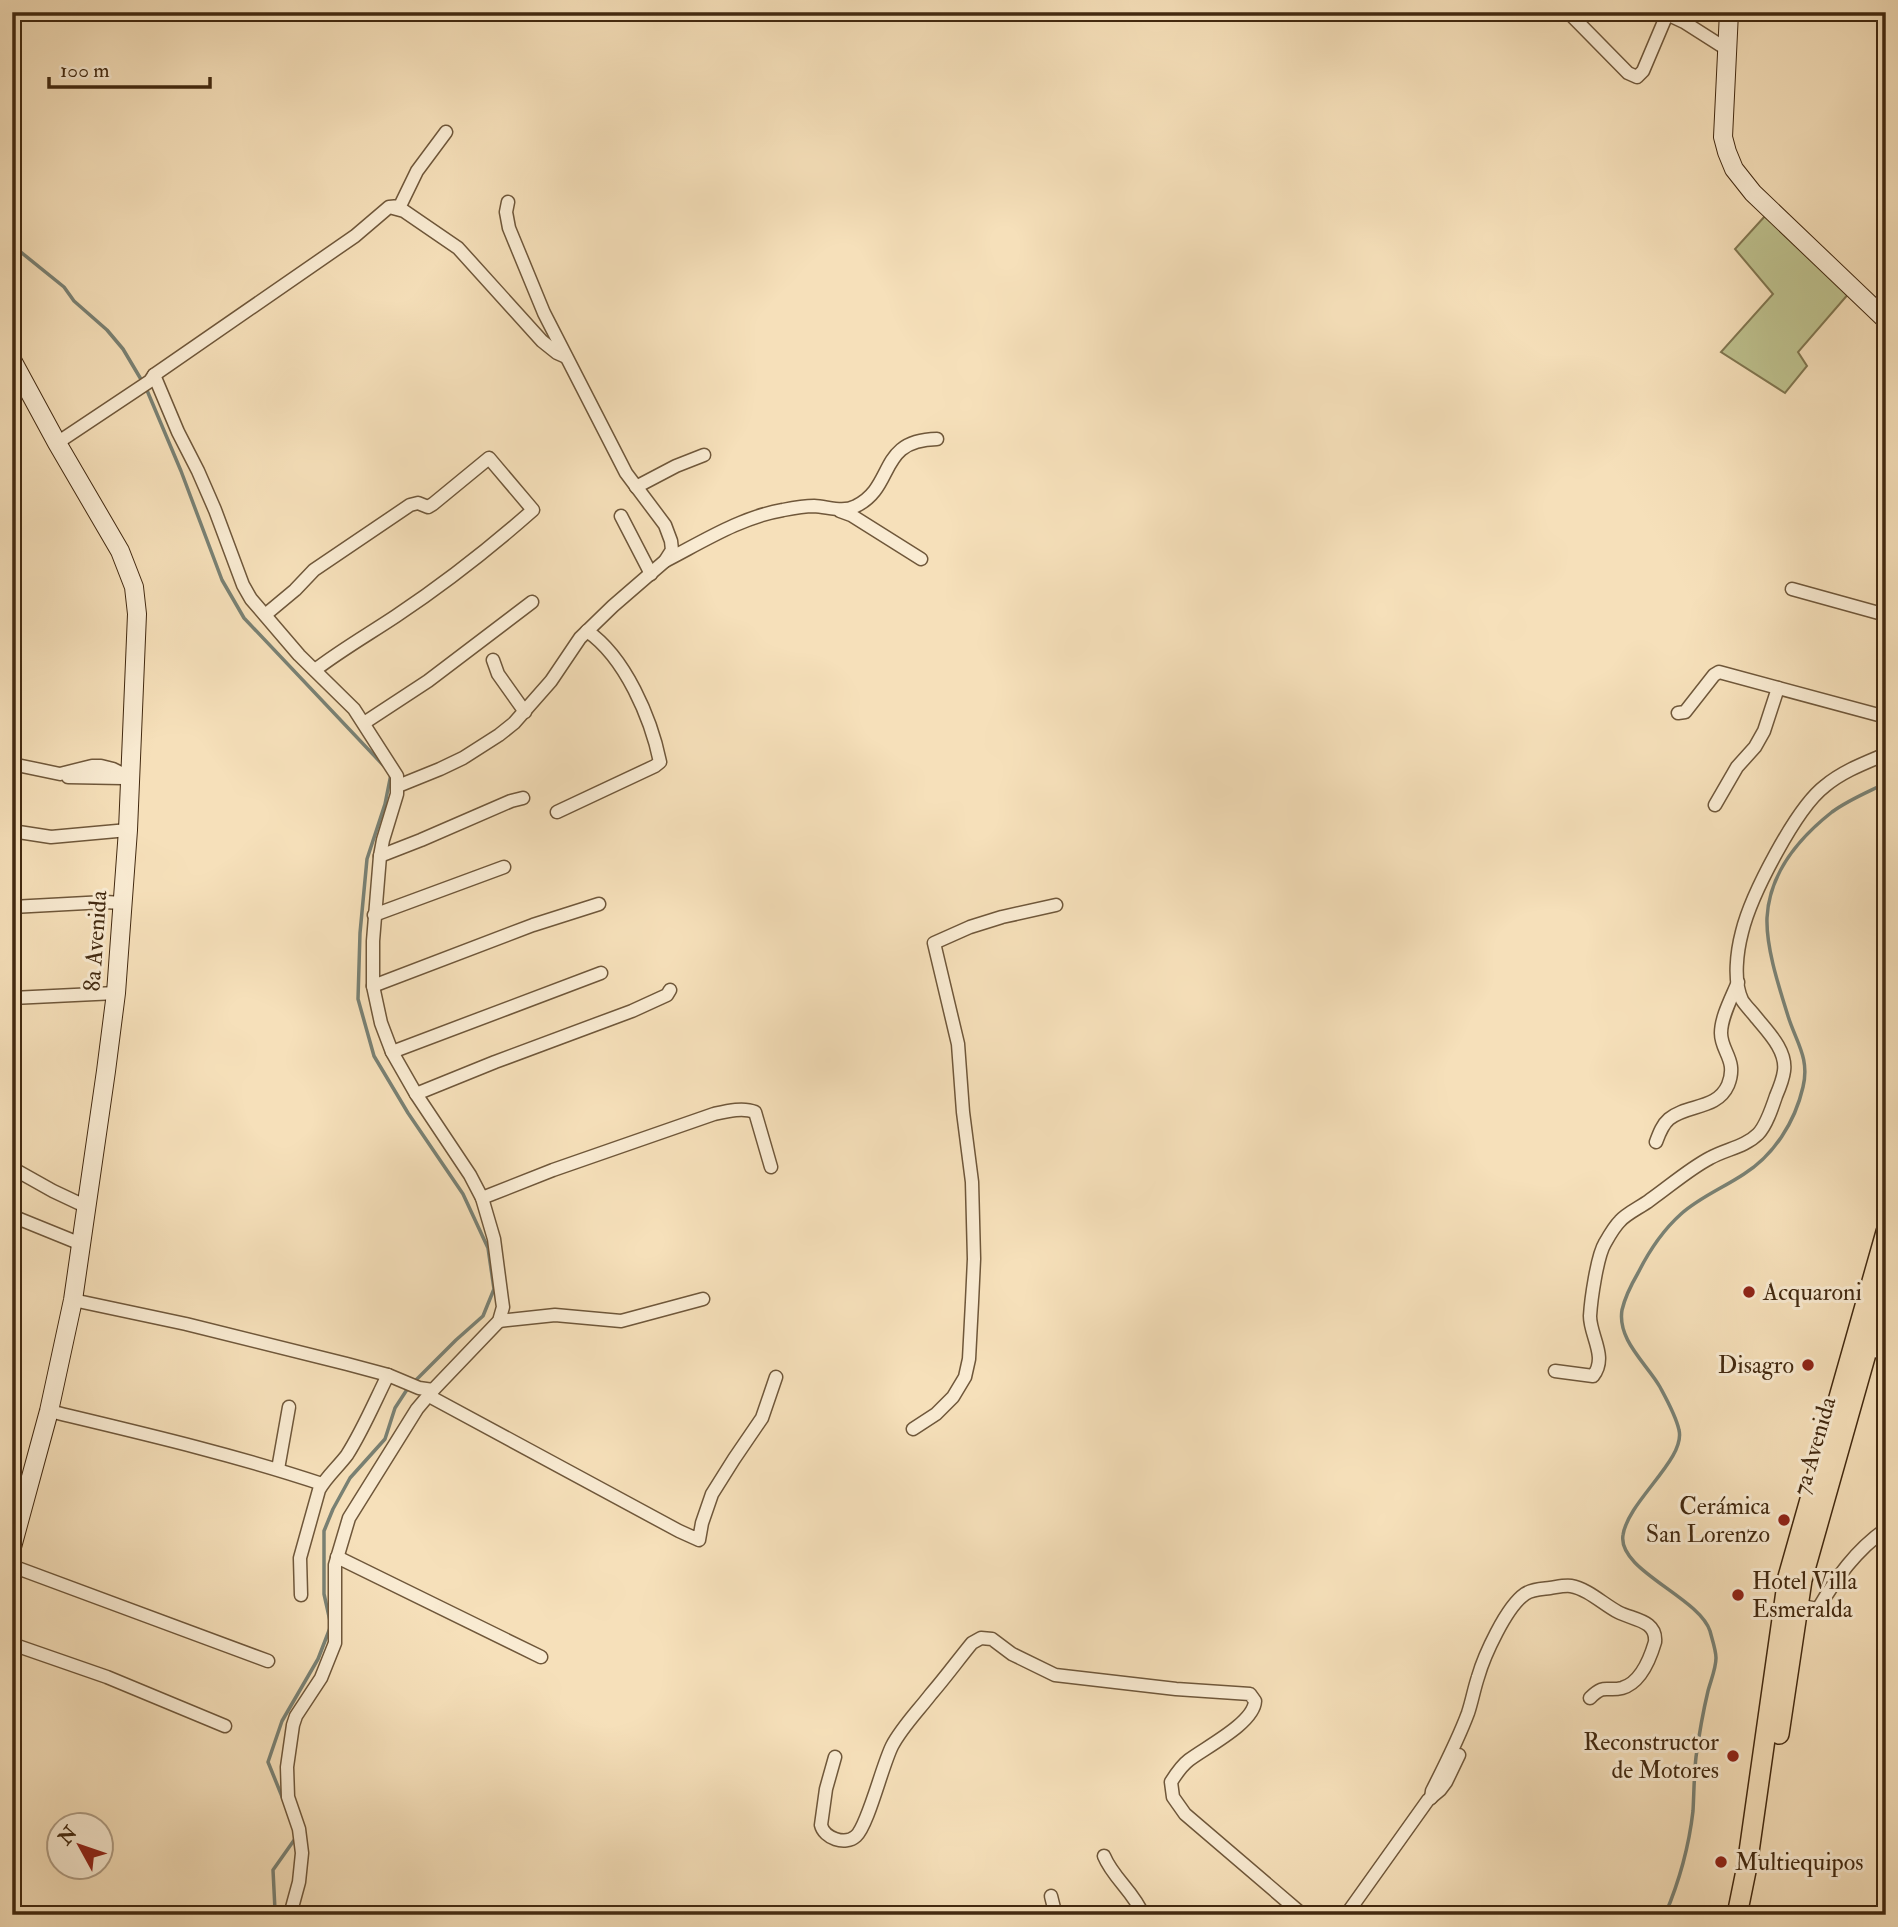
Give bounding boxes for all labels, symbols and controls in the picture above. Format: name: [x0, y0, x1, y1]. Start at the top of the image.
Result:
scale bar: [49, 46, 210, 90]
text: 100 m: [60, 57, 110, 84]
street label: 8a Avenida: [77, 888, 115, 993]
place label: Acquaroni: [1762, 1277, 1862, 1308]
marker: Acquaroni: [1741, 1284, 1757, 1300]
place label: Disagro: [1718, 1350, 1794, 1381]
marker: Disagro: [1800, 1357, 1816, 1373]
street label: 7a Avenida: [1786, 1392, 1844, 1499]
place label: Cerámica San Lorenzo: [1646, 1491, 1771, 1550]
marker: Cerámica San Lorenzo: [1776, 1512, 1792, 1528]
place label: Hotel Villa Esmeralda: [1752, 1566, 1858, 1625]
marker: Hotel Villa Esmeralda: [1730, 1587, 1746, 1603]
place label: Reconstructor de Motores: [1583, 1727, 1719, 1786]
marker: Reconstructor de Motores: [1725, 1748, 1741, 1764]
north arrow: [46, 1812, 116, 1882]
text: N: [52, 1821, 83, 1851]
place label: Multiequipos: [1735, 1847, 1864, 1878]
marker: Multiequipos: [1713, 1854, 1729, 1870]

